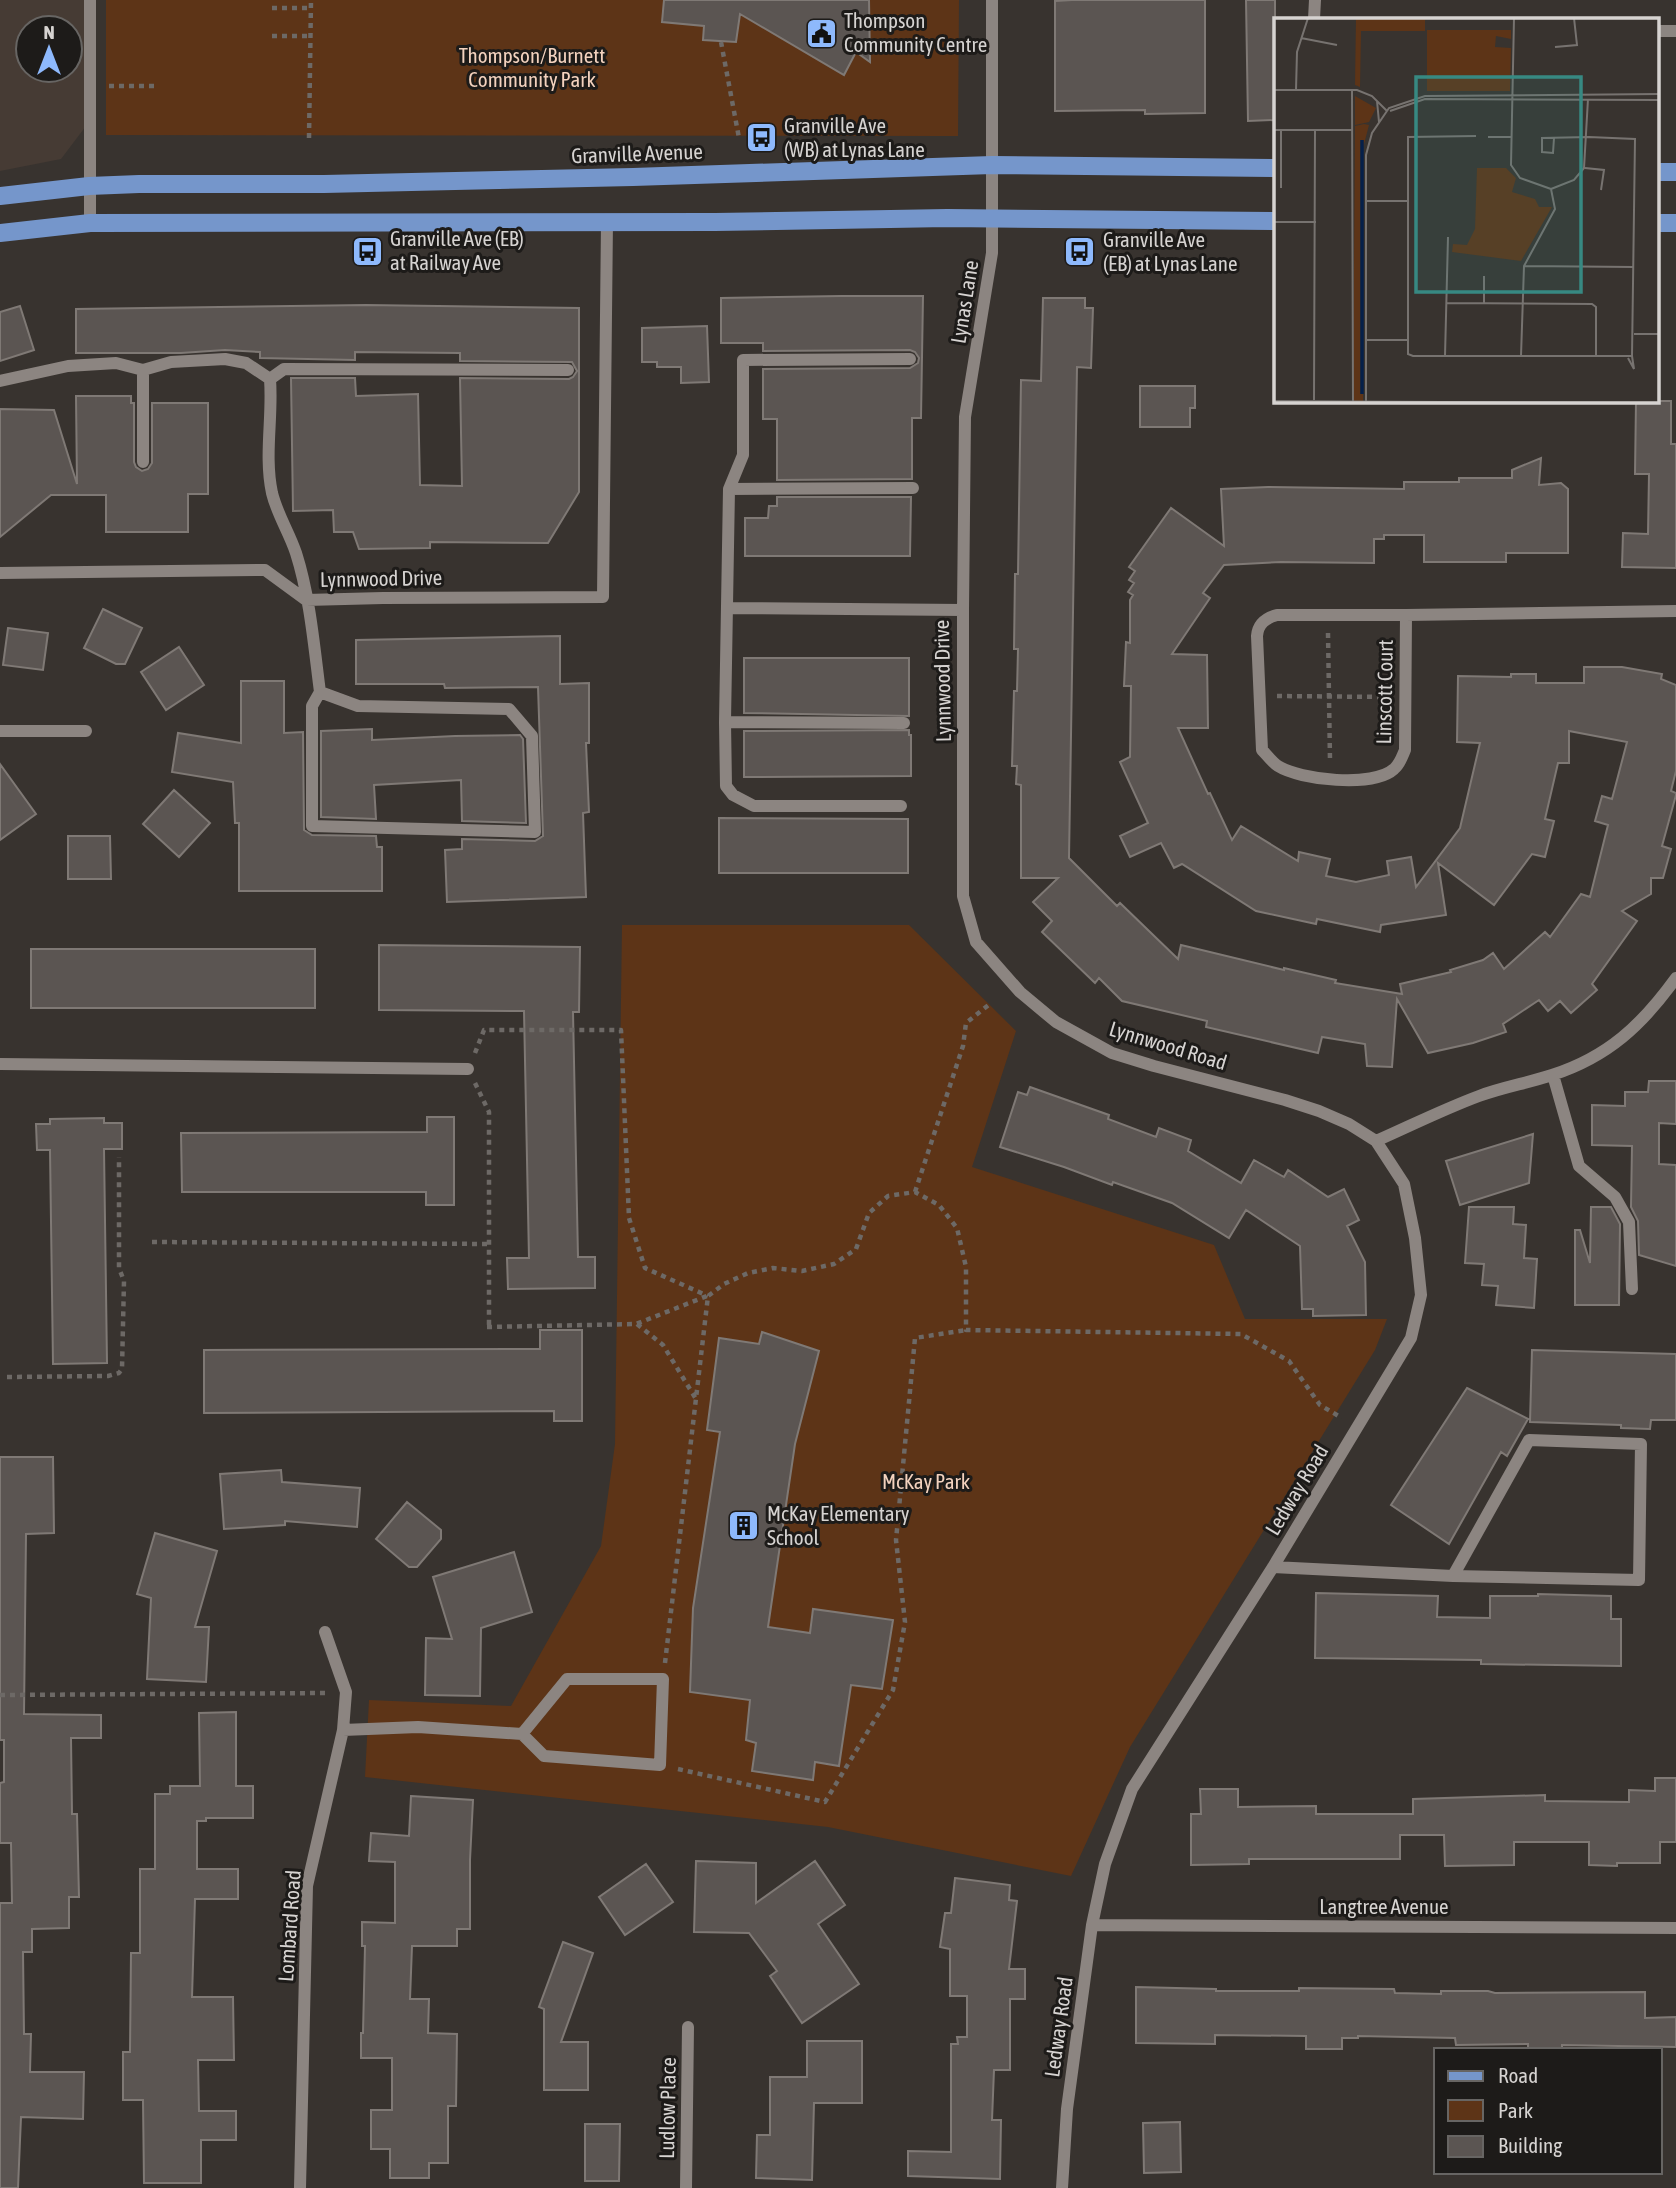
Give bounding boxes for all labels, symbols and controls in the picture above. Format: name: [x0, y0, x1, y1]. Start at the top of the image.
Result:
place label: Thompson Community Centre: [844, 8, 987, 56]
north arrow: [14, 14, 84, 84]
public building icon: Thompson Community Centre: [804, 16, 838, 50]
inset map: [1274, 18, 1658, 402]
text: N: [43, 21, 55, 43]
park label: Thompson/Burnett Community Park: [459, 43, 605, 91]
place label: Granville Ave (WB) at Lynas Lane: [784, 113, 925, 161]
bus stop icon: Granville Ave (WB) at Lynas Lane: [744, 121, 778, 155]
street label: Granville Avenue: [571, 139, 703, 167]
place label: Granville Ave (EB) at Railway Ave: [390, 226, 524, 274]
place label: Granville Ave (EB) at Lynas Lane: [1103, 227, 1238, 275]
bus stop icon: Granville Ave (EB) at Railway Ave: [350, 234, 384, 268]
bus stop icon: Granville Ave (EB) at Lynas Lane: [1063, 235, 1097, 269]
street label: Lynas Lane: [946, 258, 982, 345]
street label: Lynnwood Drive: [320, 565, 442, 591]
street label: Lynnwood Drive: [929, 620, 955, 742]
street label: Linscott Court: [1371, 639, 1397, 745]
street label: Lynnwood Road: [1107, 1016, 1230, 1074]
street label: Ledway Road: [1260, 1440, 1332, 1539]
park label: McKay Park: [882, 1469, 970, 1493]
place label: McKay Elementary School: [767, 1501, 910, 1549]
building icon: McKay Elementary School: [727, 1509, 761, 1543]
street label: Lombard Road: [273, 1869, 305, 1983]
street label: Langtree Avenue: [1319, 1894, 1449, 1918]
street label: Ledway Road: [1039, 1975, 1077, 2079]
legend: [1434, 2048, 1662, 2174]
street label: Ludlow Place: [654, 2057, 680, 2159]
text: Road: [1498, 2063, 1538, 2087]
text: Park: [1498, 2098, 1533, 2122]
text: Building: [1498, 2133, 1562, 2157]

